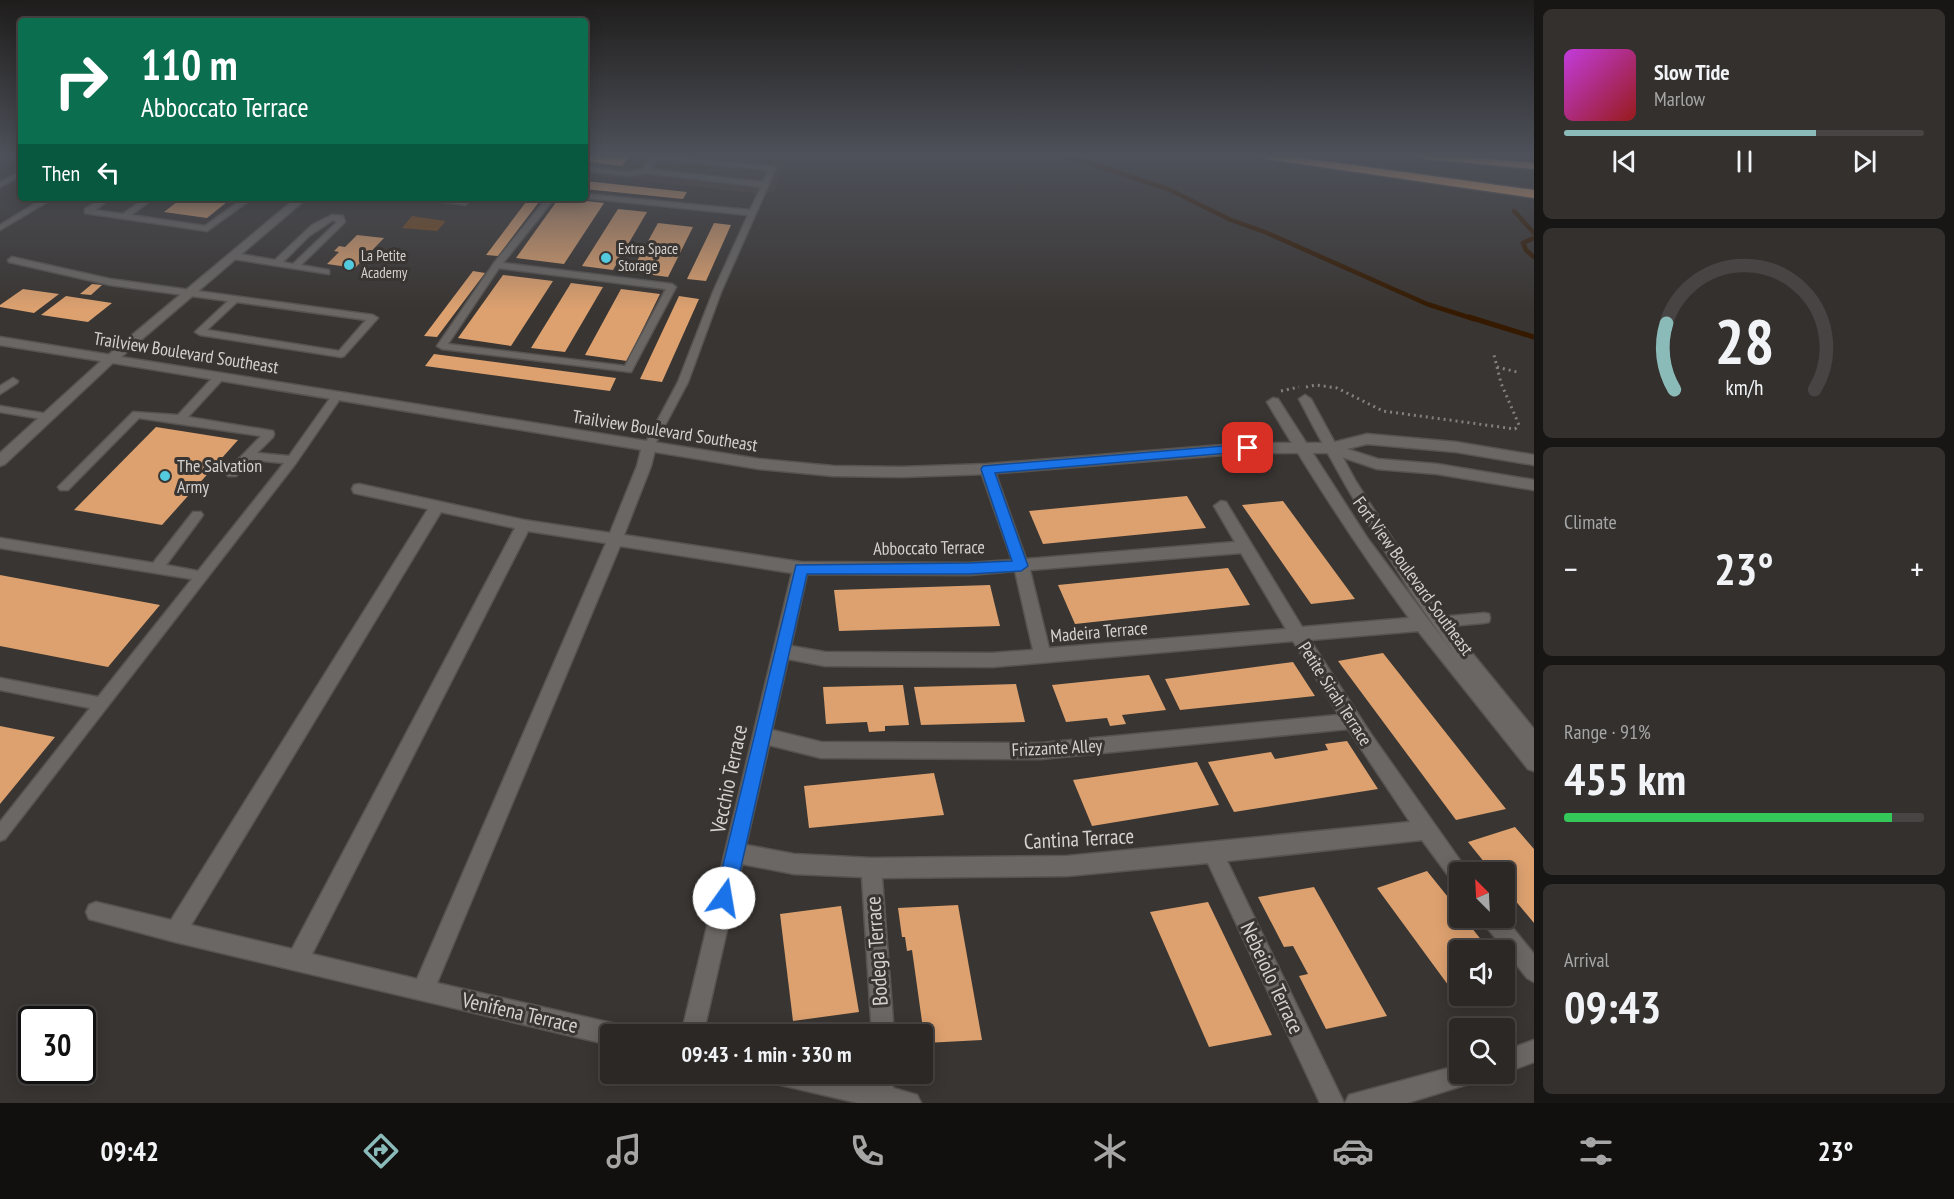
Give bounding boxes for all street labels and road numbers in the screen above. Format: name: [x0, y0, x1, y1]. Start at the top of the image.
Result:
street label: Trailview Boulevard Southeast: [92, 327, 280, 378]
street label: Trailview Boulevard Southeast: [571, 405, 759, 456]
street label: Fort View Boulevard Southeast: [1348, 492, 1479, 660]
street label: Abboccato Terrace: [873, 535, 985, 560]
street label: Madeira Terrace: [1049, 616, 1149, 647]
street label: Petite Sirah Terrace: [1293, 637, 1378, 750]
street label: Vecchio Terrace: [704, 722, 753, 837]
street label: Frizzante Alley: [1011, 734, 1103, 761]
street label: Cantina Terrace: [1023, 822, 1135, 855]
street label: Bodega Terrace: [859, 895, 894, 1007]
street label: Nebeiolo Terrace: [1235, 917, 1310, 1038]
street label: Venifena Terrace: [459, 986, 581, 1039]

